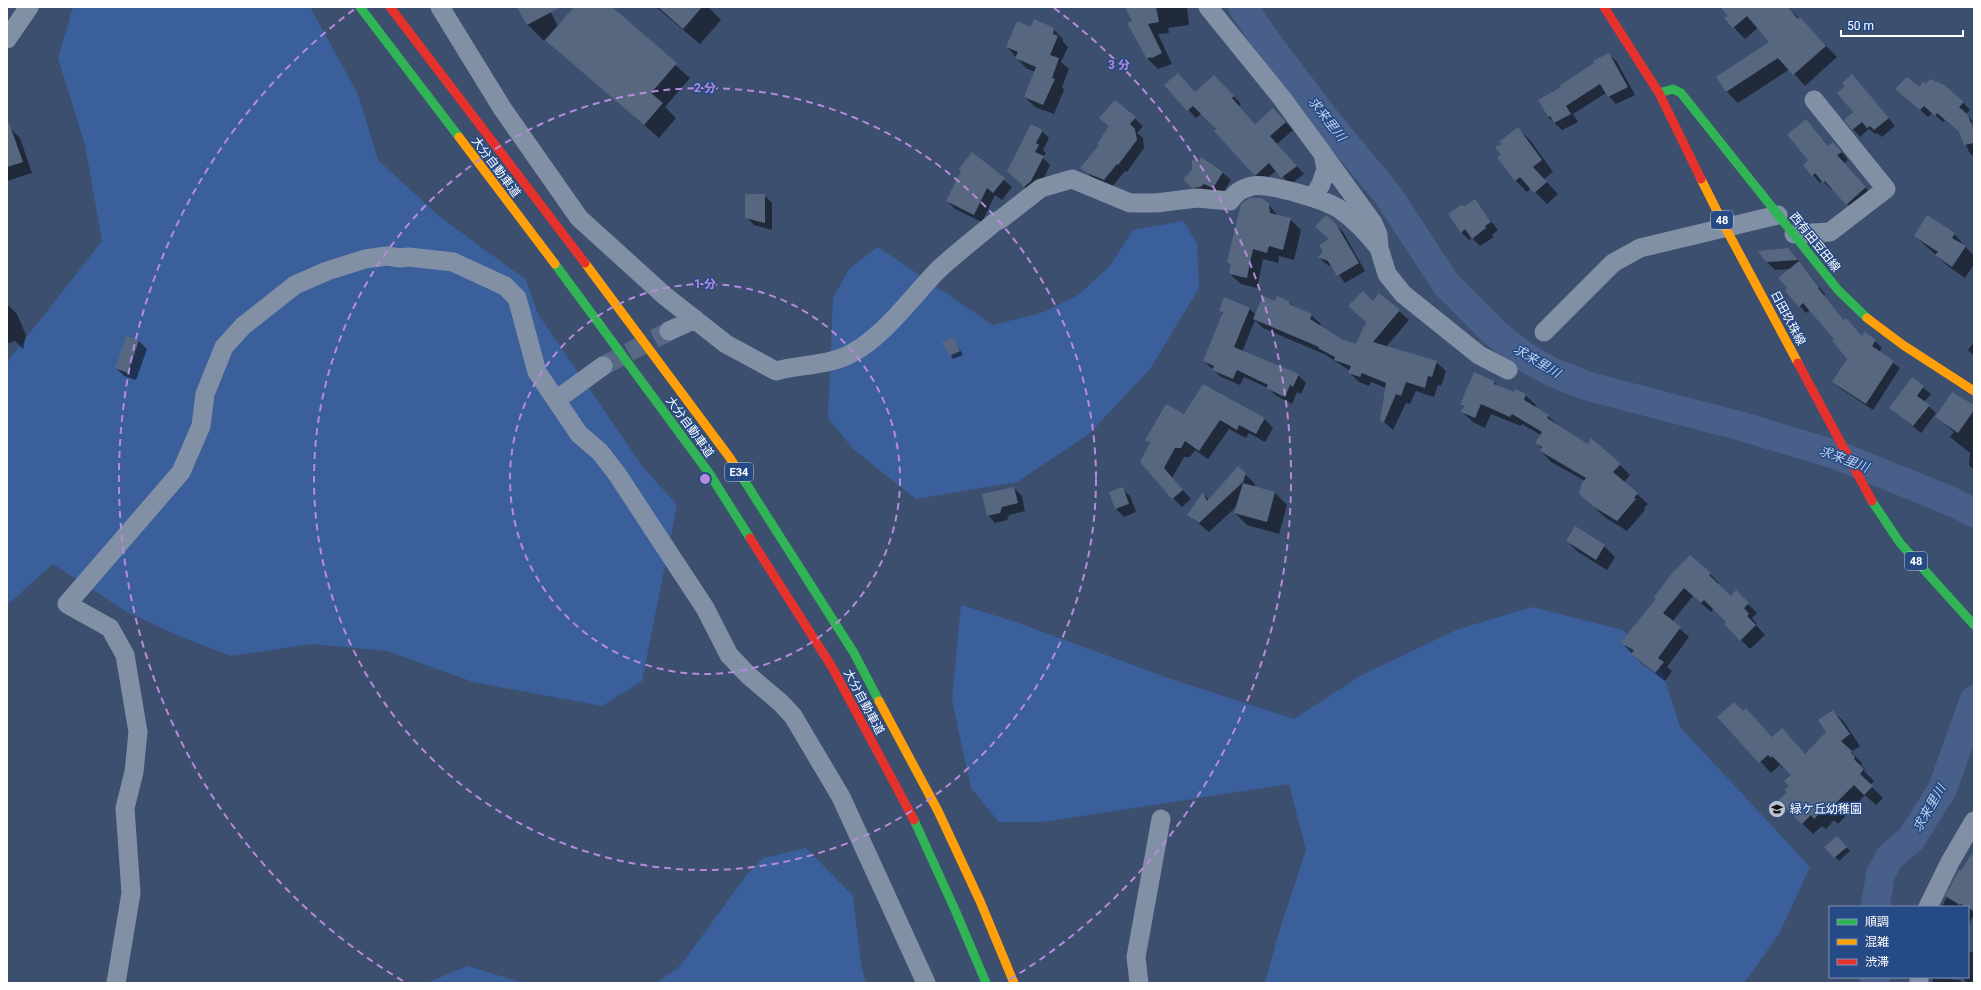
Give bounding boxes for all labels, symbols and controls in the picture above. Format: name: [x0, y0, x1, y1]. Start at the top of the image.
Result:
scale bar: [1841, 12, 1963, 38]
text: 50 m: [1847, 19, 1874, 33]
text: 3 分: [1108, 58, 1130, 72]
text: 2 分: [694, 81, 716, 95]
water label: 求来里川: [1305, 94, 1350, 146]
street label: 大分自動車道: [469, 134, 523, 200]
street label: 西有田豆田線: [1787, 210, 1843, 274]
road number: 48: [1711, 211, 1733, 229]
text: 1 分: [694, 277, 716, 291]
street label: 日田玖珠線: [1768, 288, 1808, 348]
water label: 求来里川: [1511, 341, 1565, 382]
street label: 大分自動車道: [663, 394, 717, 460]
water label: 求来里川: [1817, 443, 1873, 476]
road number: E34: [725, 463, 753, 481]
centre of rings: [698, 472, 712, 486]
road number: 48: [1905, 552, 1927, 570]
street label: 大分自動車道: [841, 667, 887, 737]
water label: 求来里川: [1910, 780, 1949, 834]
school or university icon: 緑ケ丘幼稚園: [1767, 799, 1787, 819]
place label: 緑ケ丘幼稚園: [1790, 802, 1862, 816]
legend: [1829, 906, 1969, 978]
text: 順調: [1865, 915, 1889, 929]
text: 混雑: [1865, 935, 1889, 949]
text: 渋滞: [1865, 955, 1889, 969]

